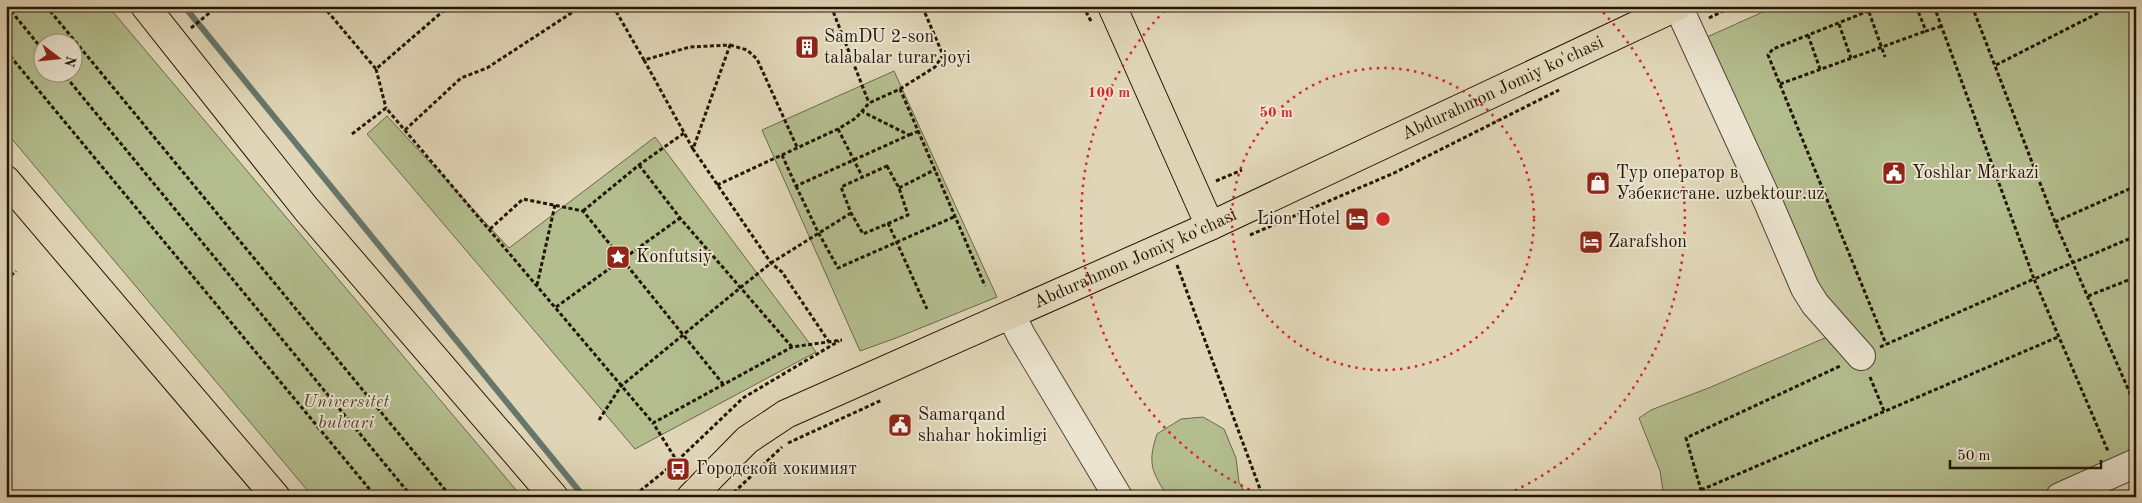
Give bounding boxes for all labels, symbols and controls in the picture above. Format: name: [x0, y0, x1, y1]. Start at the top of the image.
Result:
place label: SamDU 2-son talabalar turar joyi: [824, 28, 971, 67]
north arrow: [32, 32, 82, 82]
street label: Abdurahmon Jomiy ko'chasi: [1399, 33, 1606, 143]
building icon: SamDU 2-son talabalar turar joyi: [794, 34, 820, 60]
text: N: [61, 54, 78, 69]
text: 100 m: [1088, 86, 1130, 101]
text: 50 m: [1259, 106, 1293, 121]
public building icon: Yoshlar Markazi: [1881, 160, 1907, 186]
place label: Тур оператор в Узбекистане. uzbektour.uz: [1616, 164, 1825, 203]
place label: Yoshlar Markazi: [1912, 164, 2039, 182]
shop icon: Тур оператор в Узбекистане. uzbektour.uz: [1585, 170, 1611, 196]
street label: Abdurahmon Jomiy ko'chasi: [1031, 206, 1240, 312]
hotel icon: Lion Hotel: [1344, 206, 1370, 232]
place label: Lion Hotel: [1257, 210, 1340, 228]
centre of rings: [1374, 210, 1392, 228]
hotel icon: Zarafshon: [1578, 229, 1604, 255]
place label: Zarafshon: [1608, 233, 1687, 251]
place icon: Konfutsiy: [605, 244, 631, 270]
place label: Konfutsiy: [636, 248, 713, 266]
park label: Universitet bulvari: [303, 393, 389, 432]
place label: Samarqand shahar hokimligi: [918, 406, 1047, 445]
public building icon: Samarqand shahar hokimligi: [887, 412, 913, 438]
scale bar: [1950, 438, 2101, 470]
text: 50 m: [1957, 449, 1991, 464]
bus stop icon: Городской хокимият: [665, 456, 691, 482]
place label: Городской хокимият: [696, 460, 857, 478]

